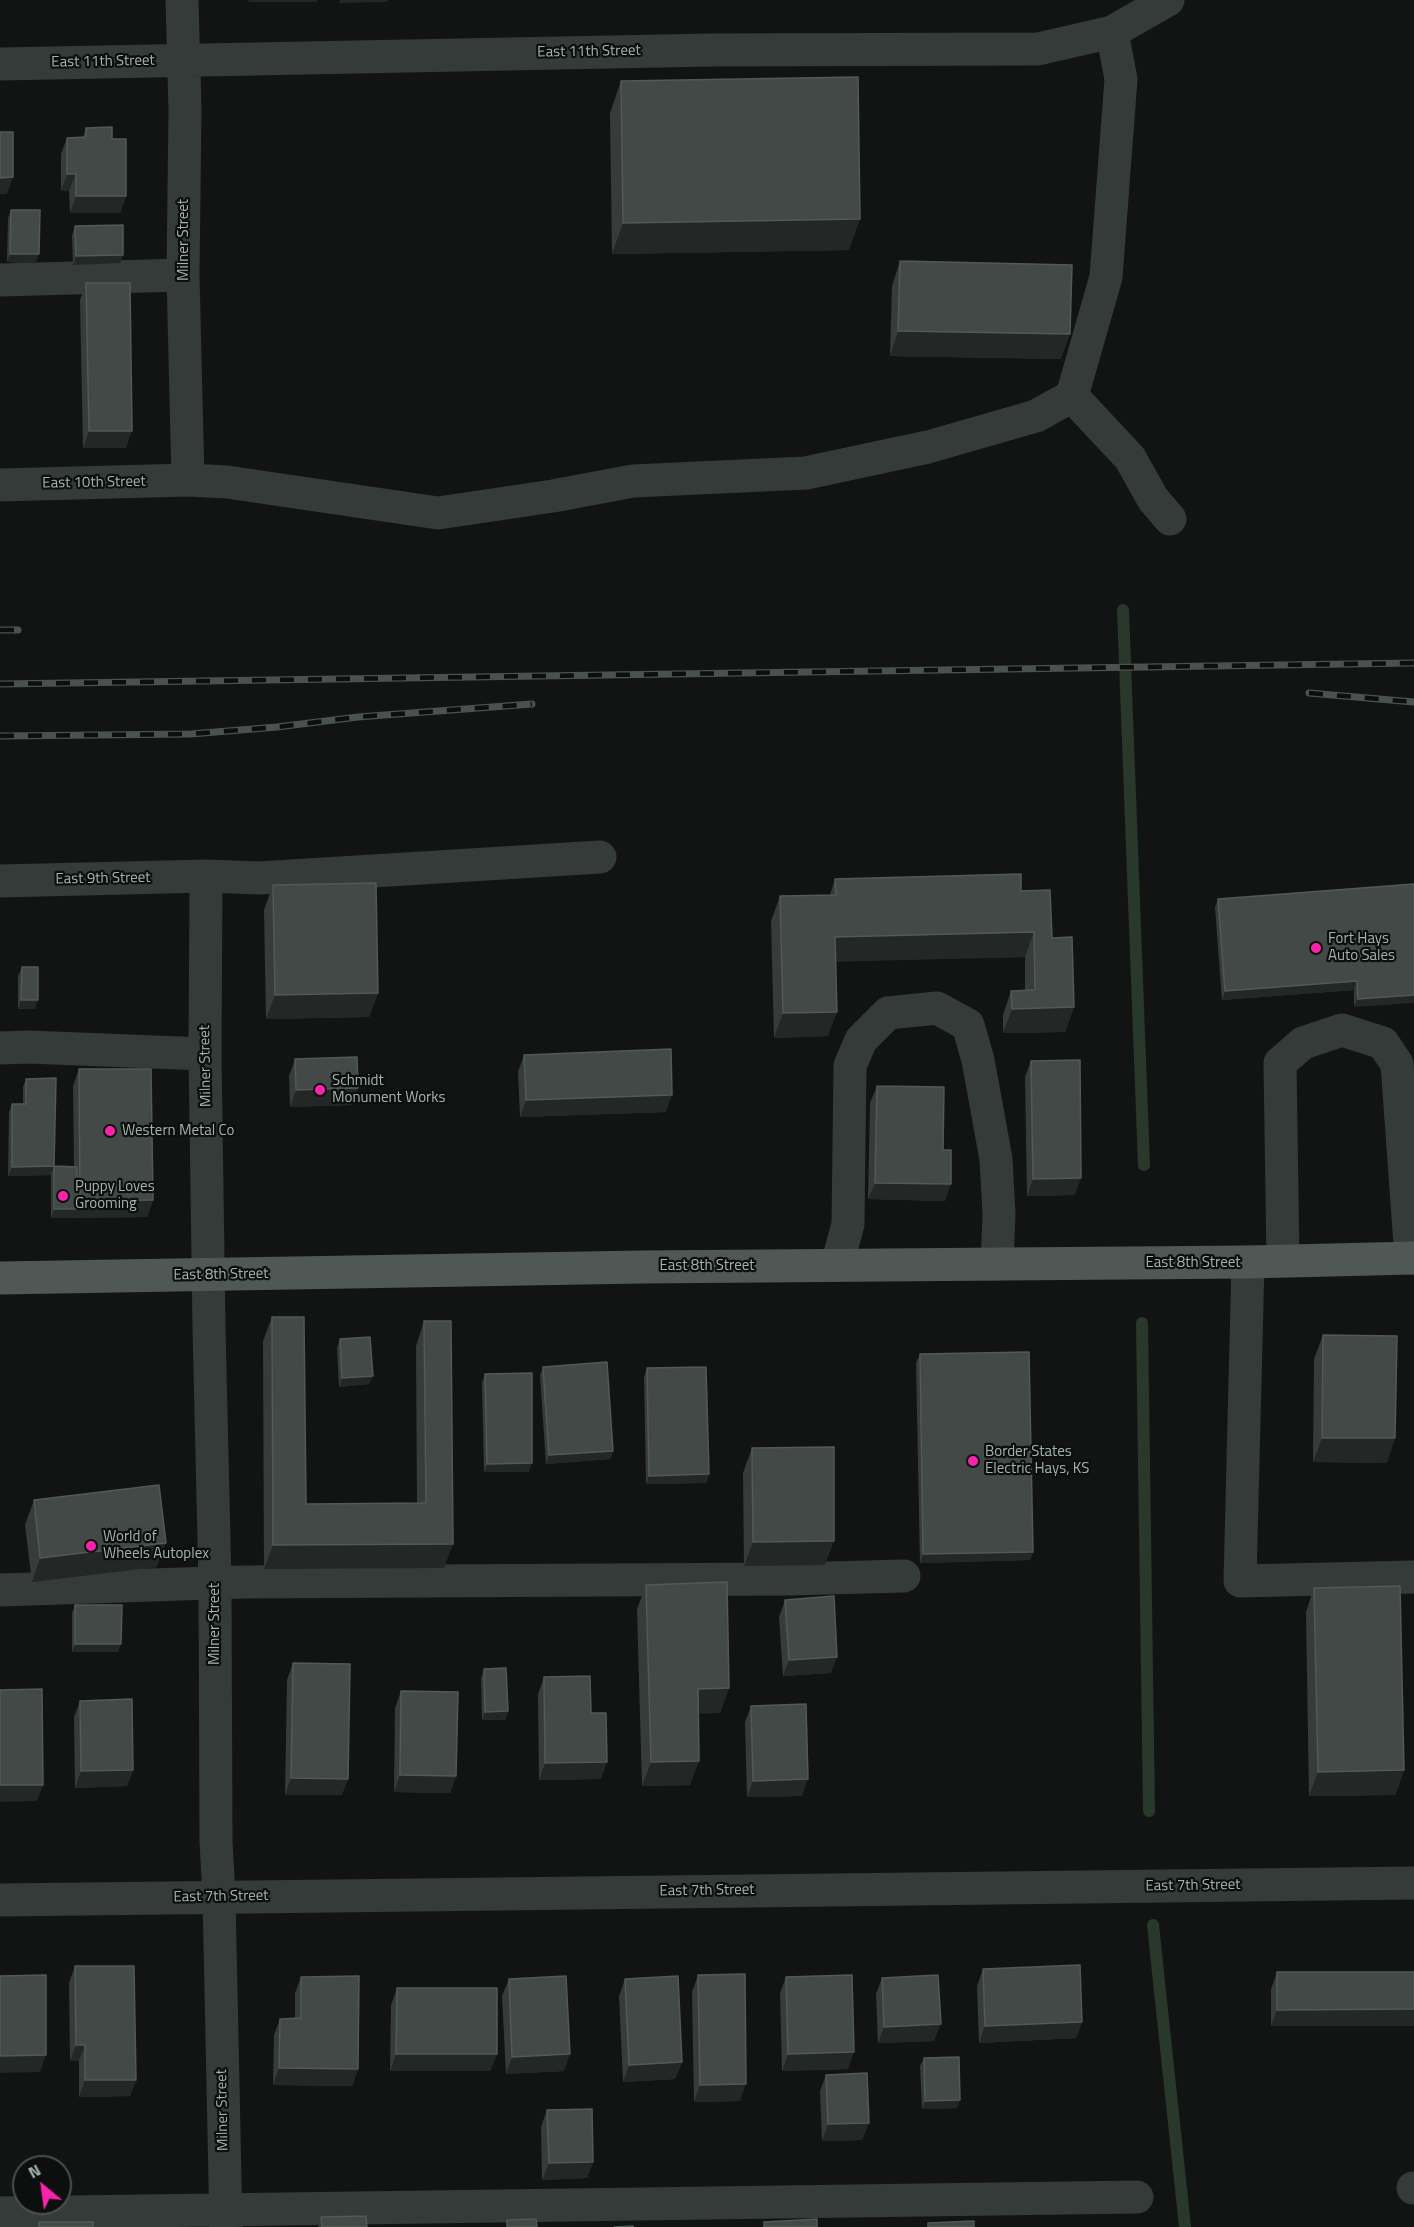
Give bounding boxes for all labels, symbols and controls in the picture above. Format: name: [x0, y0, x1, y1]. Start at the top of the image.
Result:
street label: East 11th Street: [537, 42, 641, 62]
street label: East 11th Street: [51, 52, 155, 72]
street label: Milner Street: [175, 199, 193, 281]
street label: East 10th Street: [42, 473, 146, 493]
street label: East 9th Street: [55, 869, 151, 889]
place label: Fort Hays Auto Sales: [1328, 930, 1395, 965]
marker: Fort Hays Auto Sales: [1309, 941, 1323, 955]
street label: Milner Street: [196, 1025, 216, 1107]
place label: Schmidt Monument Works: [332, 1072, 445, 1107]
marker: Schmidt Monument Works: [313, 1083, 327, 1097]
place label: Western Metal Co: [122, 1122, 234, 1140]
marker: Western Metal Co: [103, 1124, 117, 1138]
place label: Puppy Loves Grooming: [75, 1178, 155, 1213]
marker: Puppy Loves Grooming: [56, 1189, 70, 1203]
street label: East 8th Street: [1145, 1254, 1241, 1272]
street label: East 8th Street: [659, 1257, 755, 1275]
street label: East 8th Street: [173, 1265, 269, 1285]
place label: Border States Electric Hays, KS: [985, 1443, 1089, 1478]
marker: Border States Electric Hays, KS: [966, 1454, 980, 1468]
place label: World of Wheels Autoplex: [103, 1528, 209, 1563]
marker: World of Wheels Autoplex: [84, 1539, 98, 1553]
street label: Milner Street: [206, 1583, 224, 1665]
street label: East 7th Street: [1145, 1876, 1241, 1896]
street label: East 7th Street: [659, 1881, 755, 1901]
street label: East 7th Street: [173, 1887, 269, 1907]
street label: Milner Street: [213, 2069, 233, 2151]
north arrow: [12, 2155, 72, 2215]
text: N: [24, 2158, 45, 2184]

